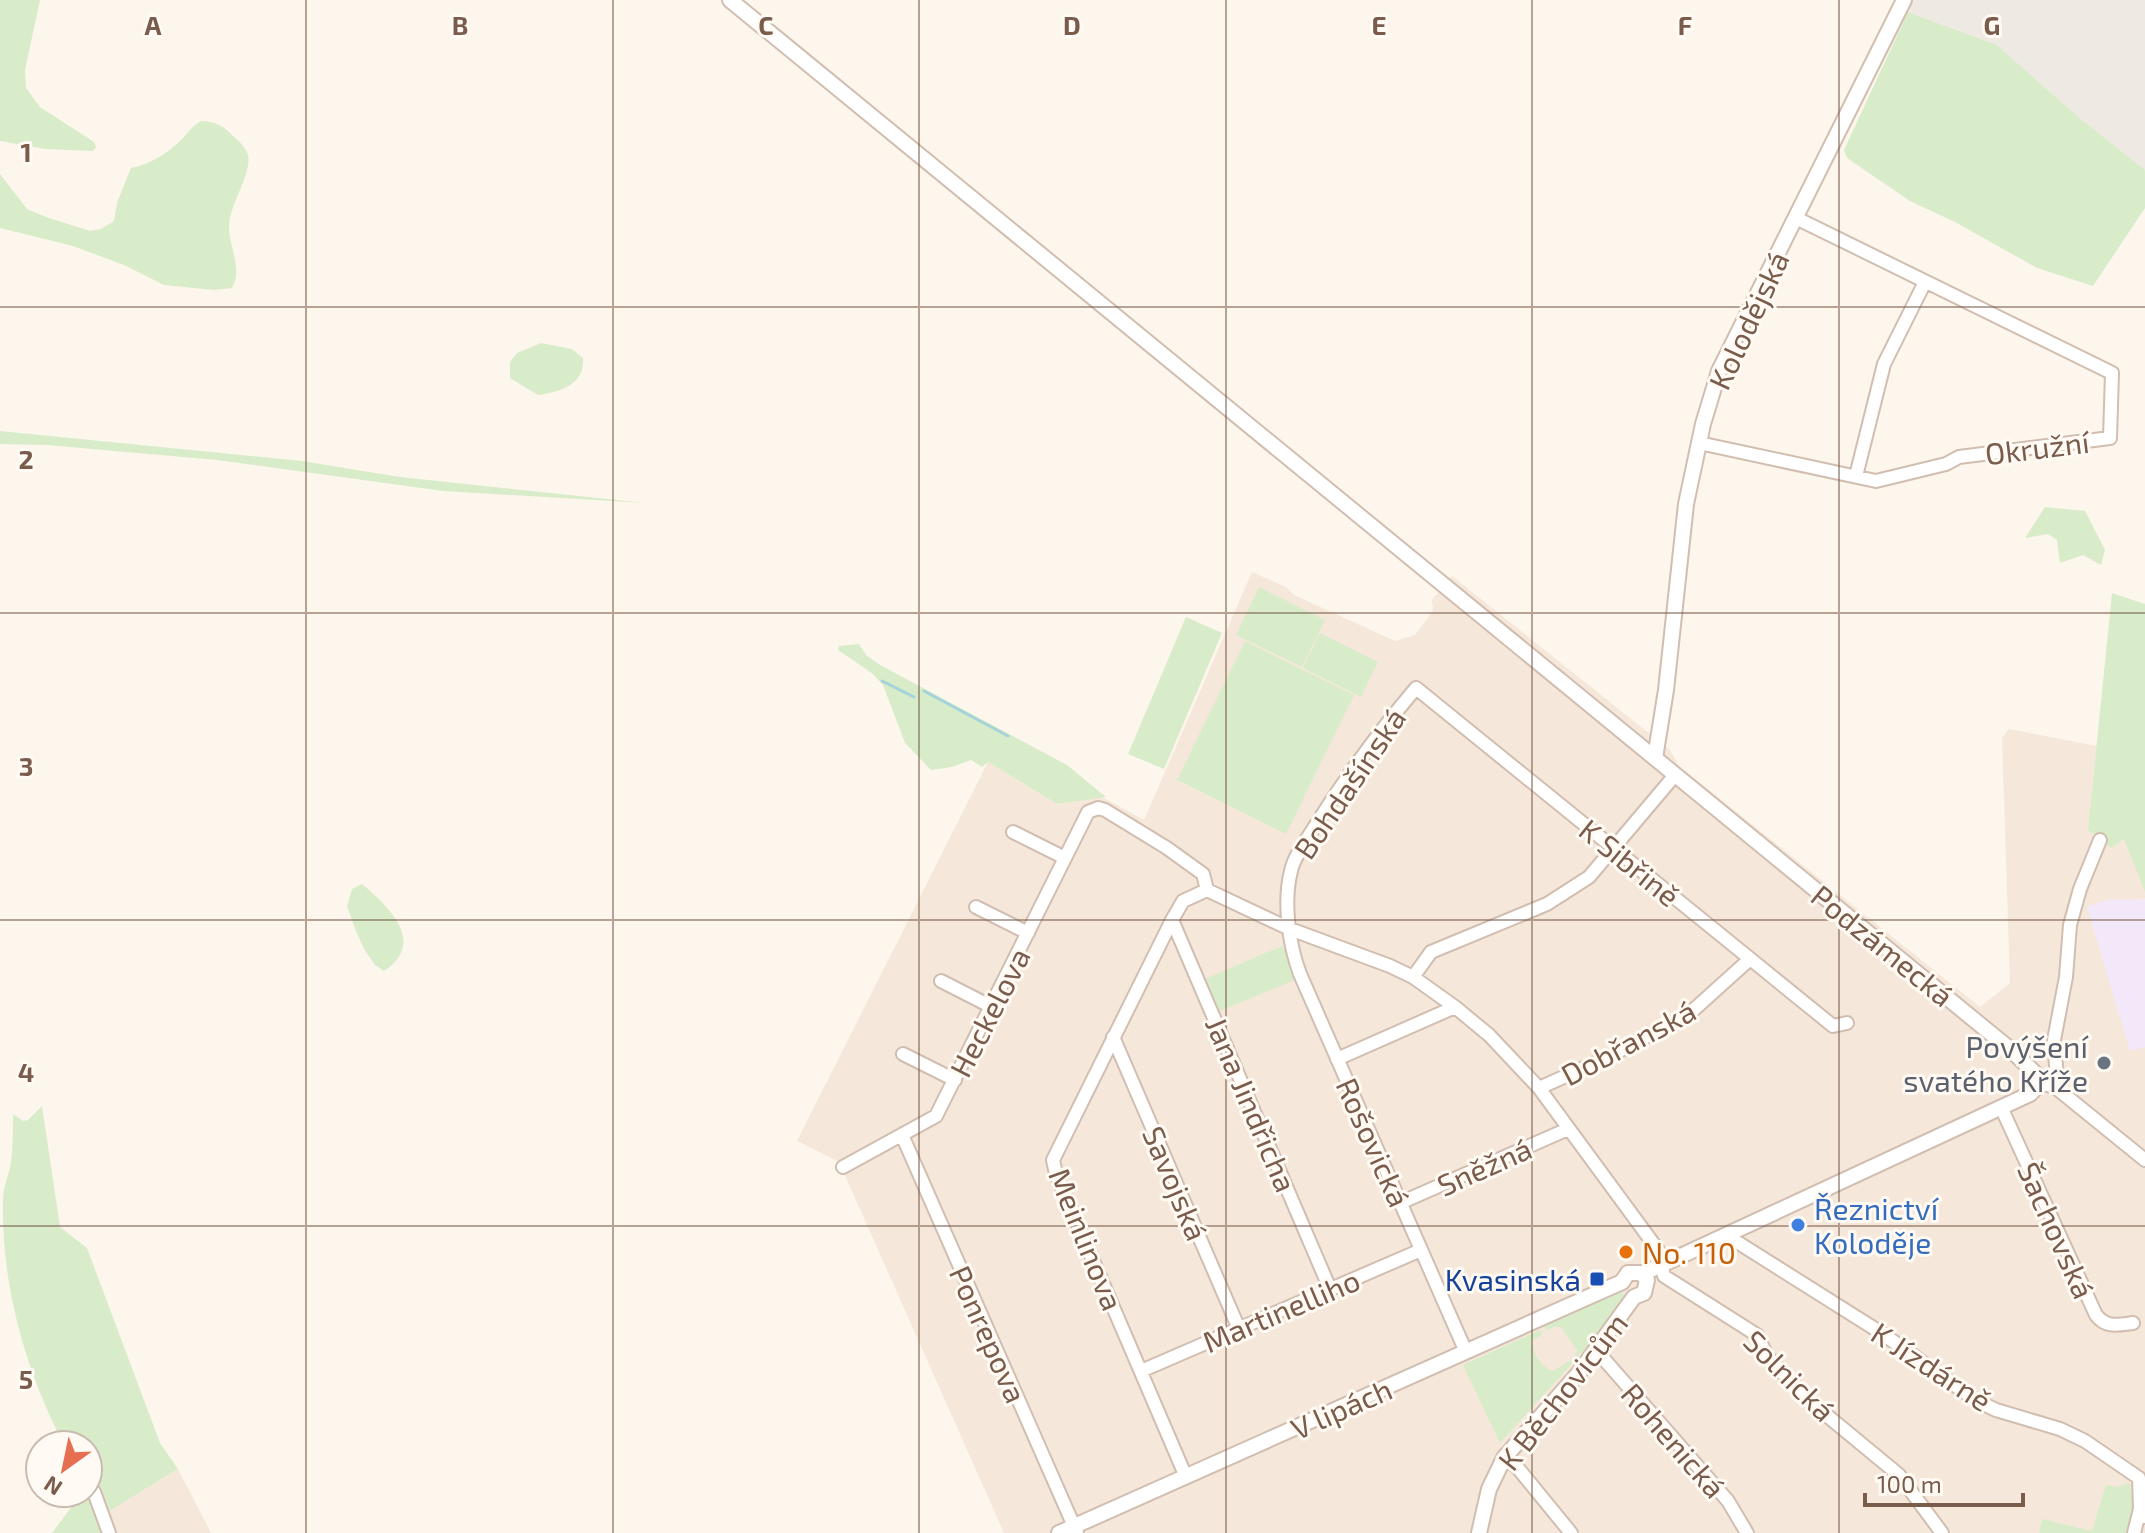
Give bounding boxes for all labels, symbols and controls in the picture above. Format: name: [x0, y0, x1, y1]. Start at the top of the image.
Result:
text: A: [145, 9, 162, 40]
text: B: [452, 9, 468, 40]
text: C: [758, 9, 774, 40]
text: D: [1063, 9, 1081, 40]
text: E: [1371, 9, 1387, 40]
text: F: [1678, 9, 1692, 40]
text: G: [1984, 9, 2000, 40]
text: 1: [20, 136, 32, 167]
street label: Kolodějská: [1700, 245, 1796, 395]
street label: Okružní: [1983, 423, 2093, 471]
text: 2: [18, 443, 34, 474]
street label: Bohdašínská: [1285, 701, 1413, 865]
text: 3: [19, 750, 33, 781]
street label: K Sibřině: [1573, 811, 1687, 913]
street label: Podzámecká: [1805, 877, 1961, 1013]
street label: Heckelova: [941, 942, 1037, 1082]
street label: Dobřanská: [1555, 992, 1701, 1092]
street label: Jana Jindřicha: [1199, 1011, 1305, 1197]
place label: Povýšení svatého Kříže: [1903, 1028, 2090, 1098]
marker: Povýšení svatého Kříže: [2095, 1054, 2113, 1072]
text: 4: [18, 1056, 34, 1087]
street label: Rošovická: [1330, 1072, 1418, 1212]
street label: Savojská: [1136, 1120, 1216, 1246]
street label: Sněžná: [1431, 1129, 1537, 1203]
street label: Šachovská: [2011, 1156, 2103, 1304]
street label: Meinlinova: [1042, 1163, 1132, 1315]
place label: Řeznictví Koloděje: [1814, 1190, 1940, 1260]
marker: Řeznictví Koloděje: [1789, 1216, 1807, 1234]
place label: No. 110: [1642, 1234, 1736, 1270]
marker: No. 110: [1617, 1243, 1635, 1261]
street label: Ponrepova: [943, 1260, 1035, 1408]
street label: Martinelliho: [1197, 1261, 1365, 1359]
place label: Kvasinská: [1445, 1261, 1581, 1297]
marker: Kvasinská: [1588, 1270, 1606, 1288]
street label: K Běchovicům: [1490, 1305, 1634, 1477]
street label: K Jízdárně: [1865, 1314, 1999, 1418]
street label: Solnická: [1737, 1322, 1843, 1428]
text: 5: [19, 1363, 33, 1394]
street label: V lipách: [1285, 1370, 1397, 1446]
street label: Rohenická: [1614, 1375, 1734, 1505]
north arrow: [24, 1429, 104, 1509]
scale bar: [1865, 1457, 2023, 1507]
text: 100 m: [1877, 1469, 1942, 1498]
text: N: [39, 1471, 66, 1502]

